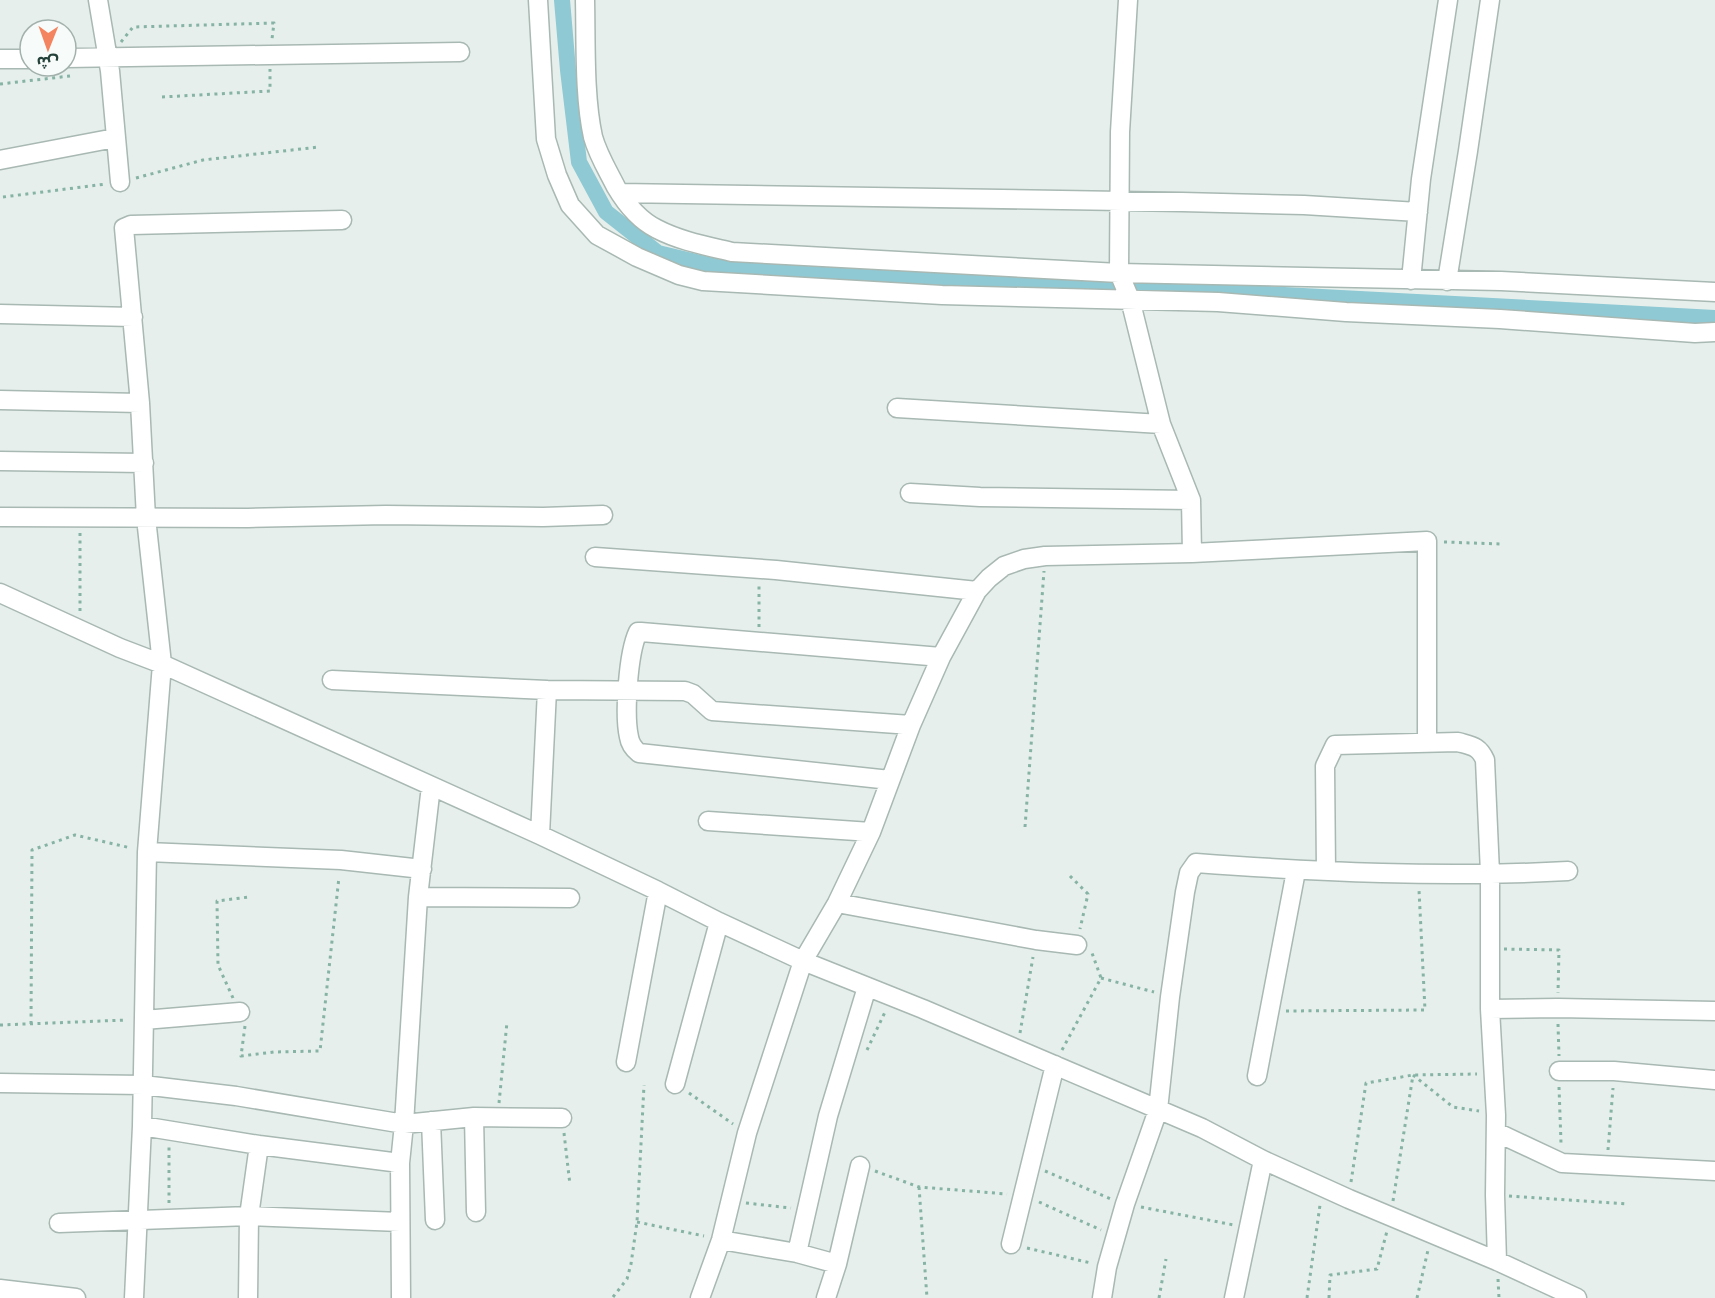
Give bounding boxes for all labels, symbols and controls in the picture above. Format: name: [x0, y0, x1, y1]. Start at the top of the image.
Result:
north arrow: [18, 18, 78, 78]
text: ش: [37, 53, 59, 72]

